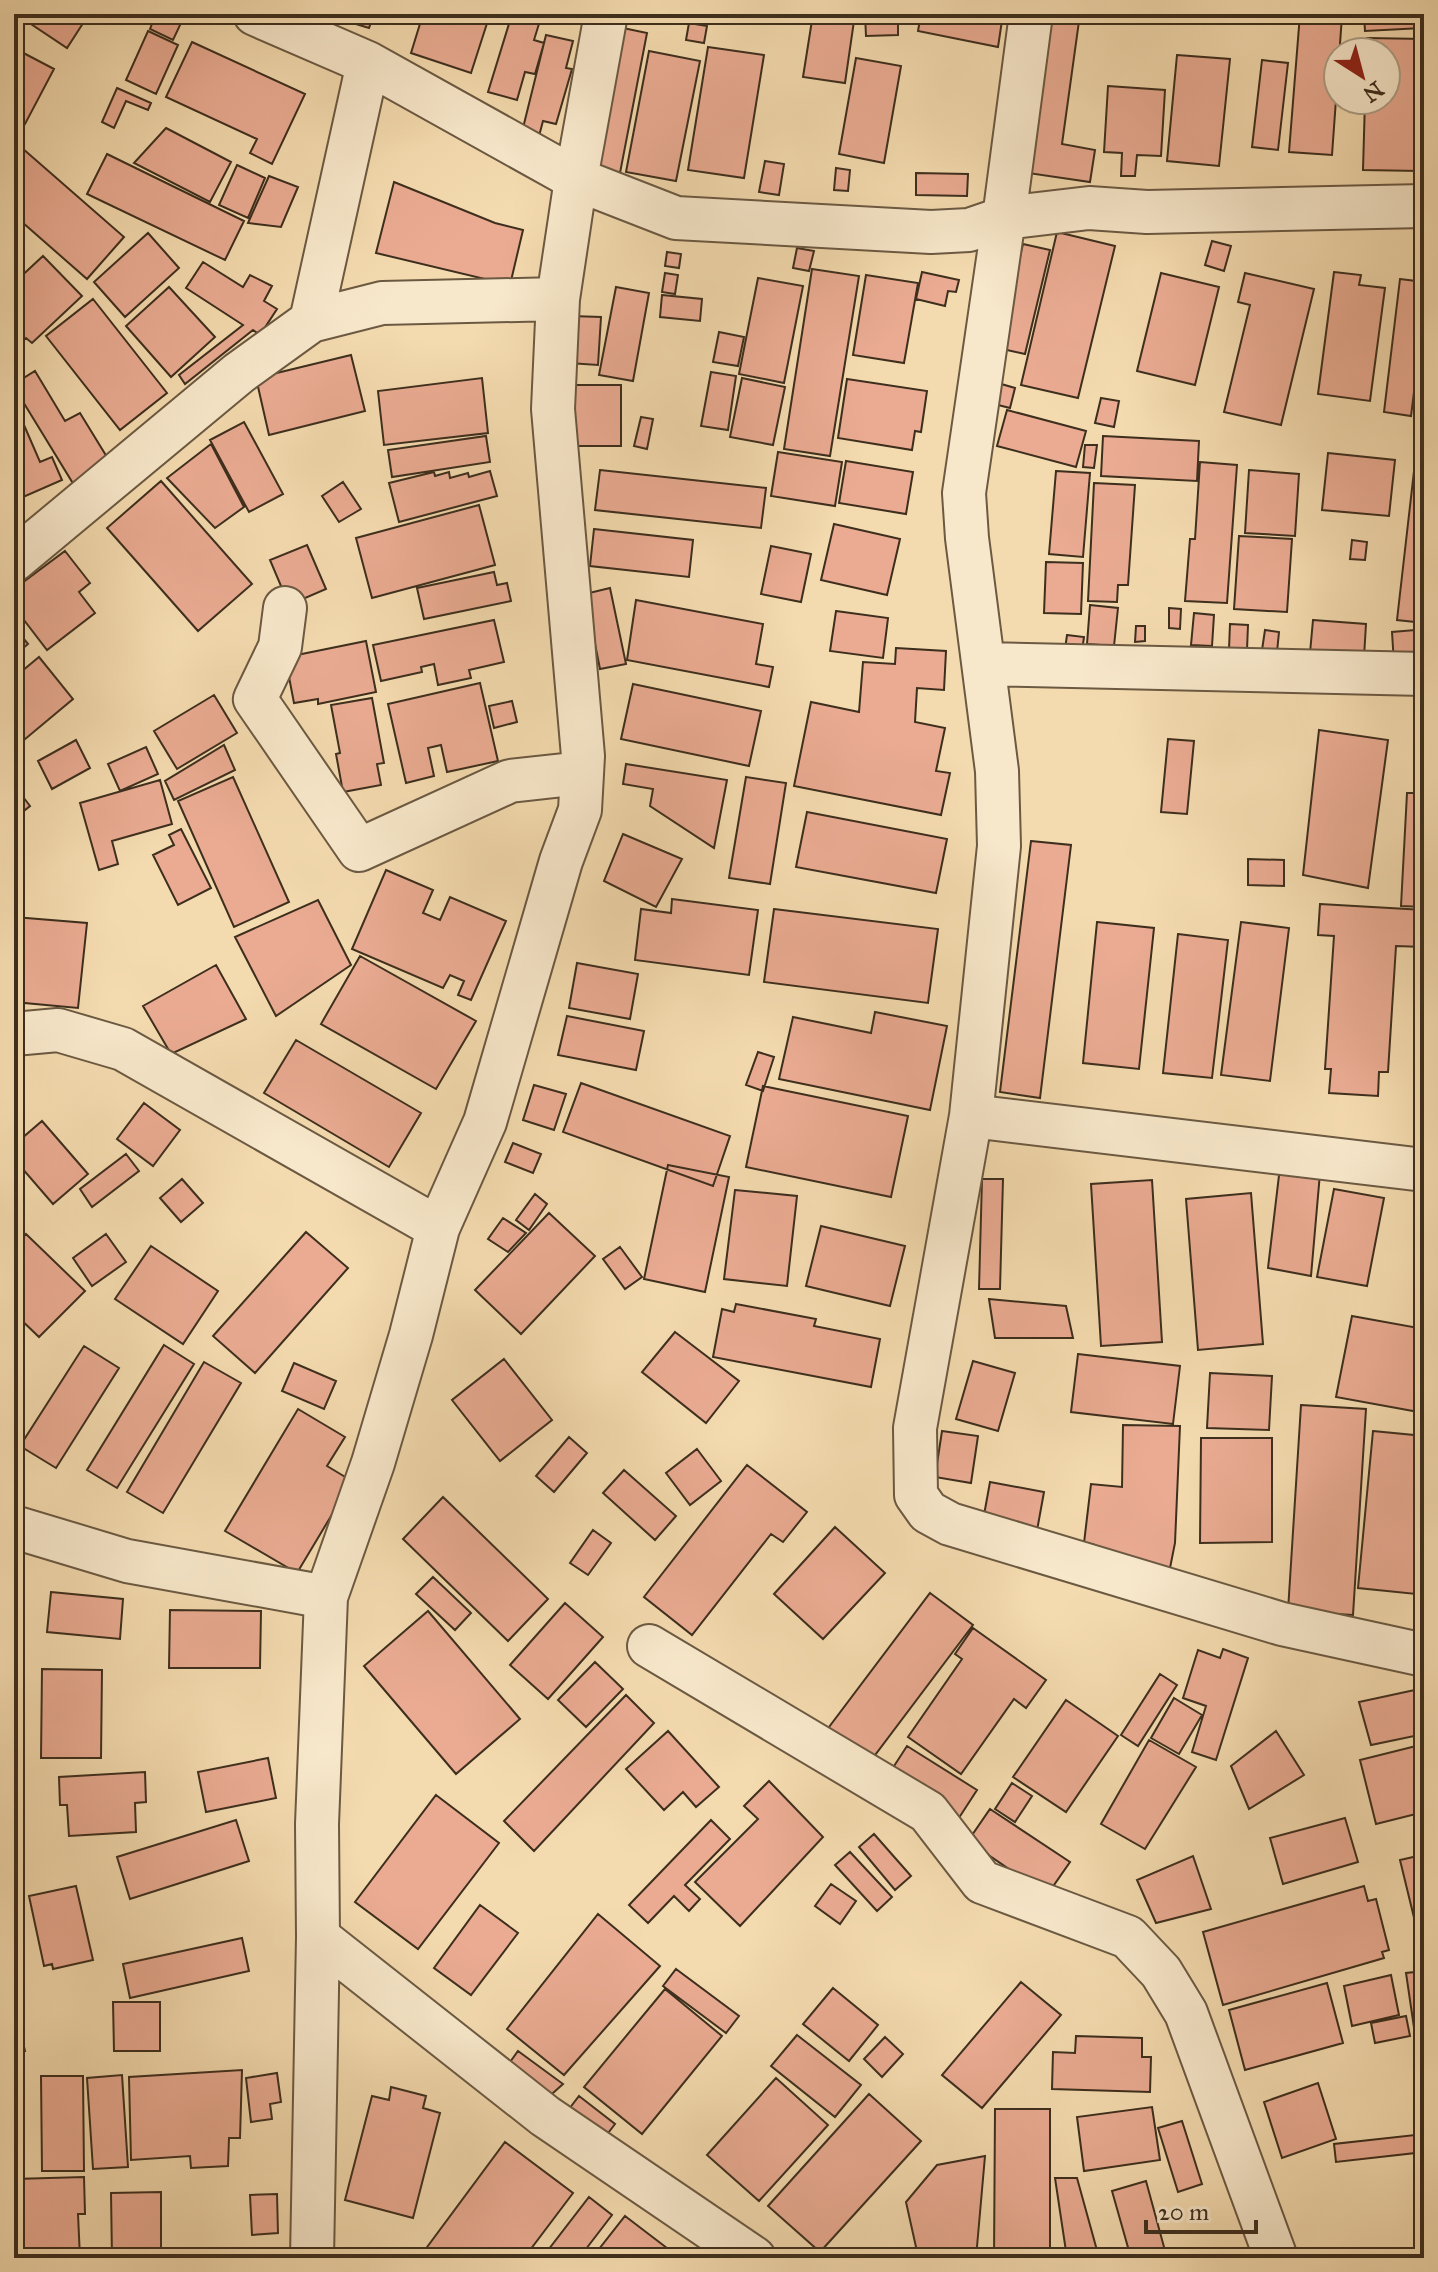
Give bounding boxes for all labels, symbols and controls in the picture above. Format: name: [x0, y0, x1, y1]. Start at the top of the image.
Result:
north arrow: [1322, 36, 1402, 116]
text: N: [1358, 75, 1389, 108]
scale bar: [1146, 2184, 1256, 2234]
text: 20 m: [1158, 2197, 1209, 2227]

